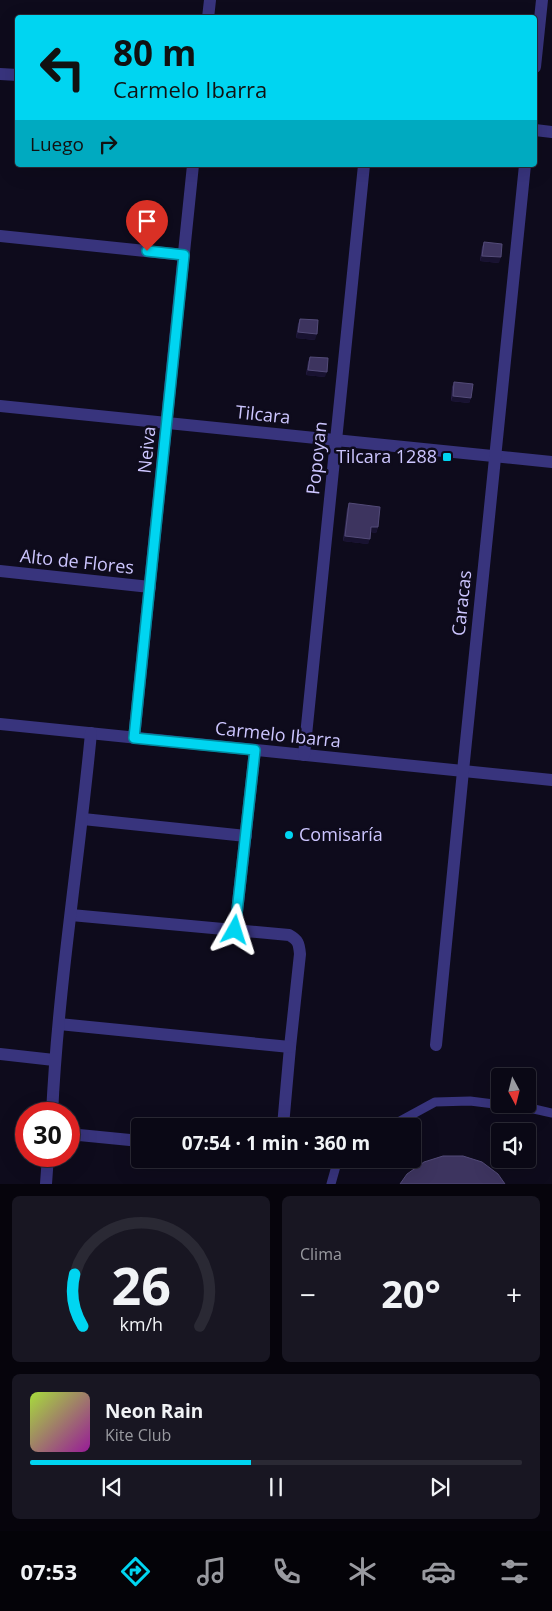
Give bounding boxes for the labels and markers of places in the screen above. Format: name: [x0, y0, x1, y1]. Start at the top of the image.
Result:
pin: [126, 200, 168, 251]
place label: Tilcara 1288: [336, 444, 437, 468]
marker: Tilcara 1288: [441, 451, 453, 463]
place label: Comisaría: [299, 822, 383, 846]
marker: Comisaría: [283, 829, 295, 841]

